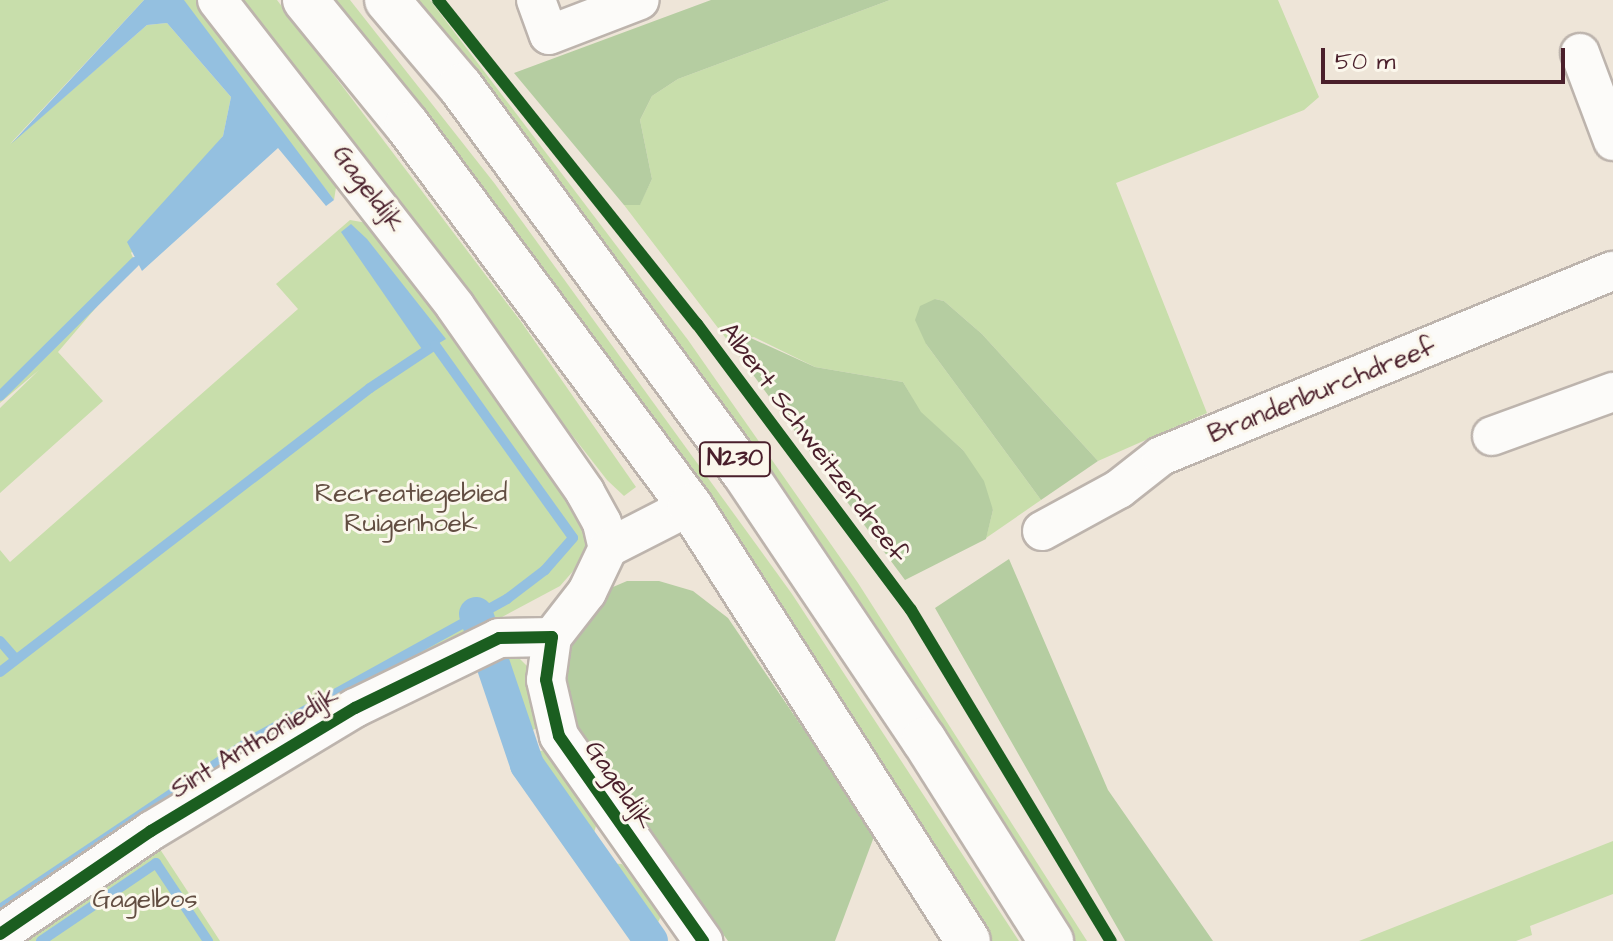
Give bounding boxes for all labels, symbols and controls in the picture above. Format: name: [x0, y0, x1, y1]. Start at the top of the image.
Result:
scale bar: [1325, 32, 1569, 82]
text: 50 m: [1335, 45, 1395, 79]
street label: Gageldijk: [325, 139, 411, 239]
street label: Albert Schweitzerdreef: [712, 317, 914, 569]
street label: Brandenburchdreef: [1204, 331, 1440, 451]
road number: N230: [697, 439, 773, 479]
park label: Recreatiegebied Ruigenhoek: [315, 478, 507, 540]
street label: Sint Anthoniedijk: [165, 680, 345, 806]
street label: Gageldijk: [577, 735, 661, 835]
park label: Gagelbos: [92, 884, 198, 916]

